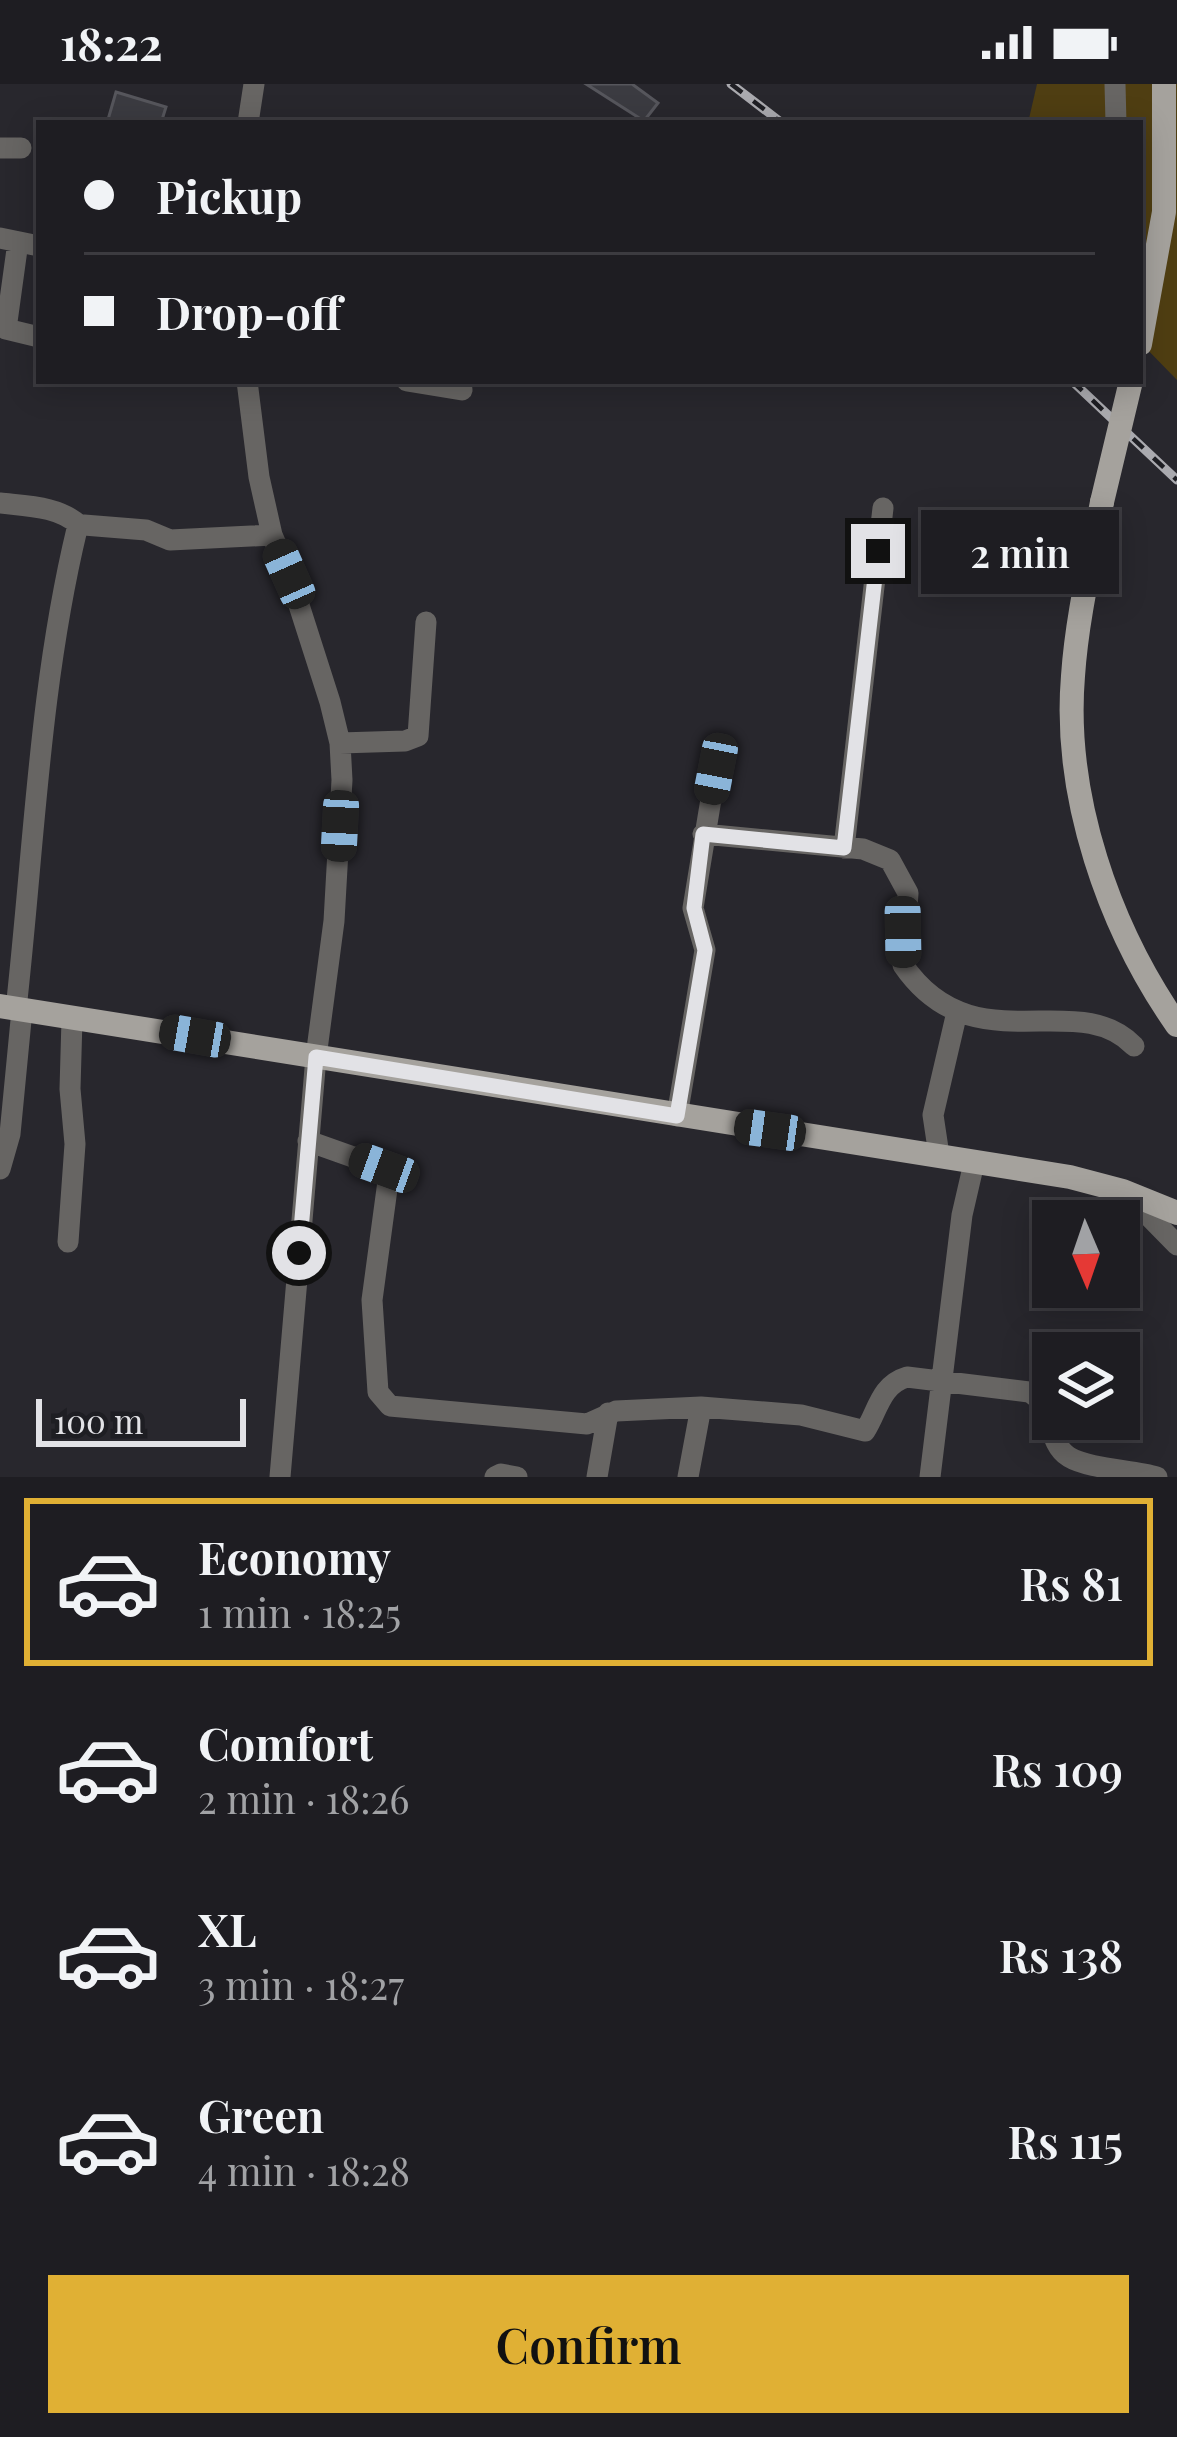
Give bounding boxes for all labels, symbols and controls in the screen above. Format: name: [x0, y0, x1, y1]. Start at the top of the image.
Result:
text: 18:22: [60, 12, 163, 72]
text: Pickup: [156, 165, 302, 225]
text: Drop-off: [156, 281, 342, 341]
callout: 2 min: [920, 509, 1118, 593]
route end: [851, 524, 905, 578]
text: 2 min: [970, 526, 1070, 578]
car: [258, 534, 320, 614]
car: [691, 730, 741, 808]
car: [320, 789, 360, 863]
car: [884, 896, 922, 968]
car: [156, 1012, 234, 1060]
car: [732, 1107, 808, 1153]
car: [344, 1139, 424, 1197]
north arrow: [1032, 1200, 1140, 1308]
map controls: [1032, 1200, 1140, 1440]
route start: [272, 1226, 326, 1280]
button: layers: [1032, 1332, 1140, 1440]
scale bar: [36, 1393, 246, 1446]
text: 100 m: [54, 1398, 143, 1442]
text: Economy: [198, 1526, 391, 1586]
icon: car: [54, 1528, 162, 1636]
text: Rs 81: [1020, 1552, 1123, 1612]
text: 1 min · 18:25: [198, 1586, 401, 1638]
text: Comfort: [198, 1712, 373, 1772]
icon: car: [54, 1714, 162, 1822]
text: Rs 109: [992, 1738, 1123, 1798]
text: 2 min · 18:26: [198, 1772, 409, 1824]
text: XL: [198, 1898, 257, 1958]
icon: car: [54, 1900, 162, 2008]
text: Rs 138: [999, 1924, 1123, 1984]
text: 3 min · 18:27: [198, 1958, 404, 2010]
text: Green: [198, 2084, 324, 2144]
icon: car: [54, 2086, 162, 2194]
text: Rs 115: [1008, 2110, 1123, 2170]
text: 4 min · 18:28: [198, 2144, 410, 2196]
button: Confirm: [48, 2275, 1129, 2413]

